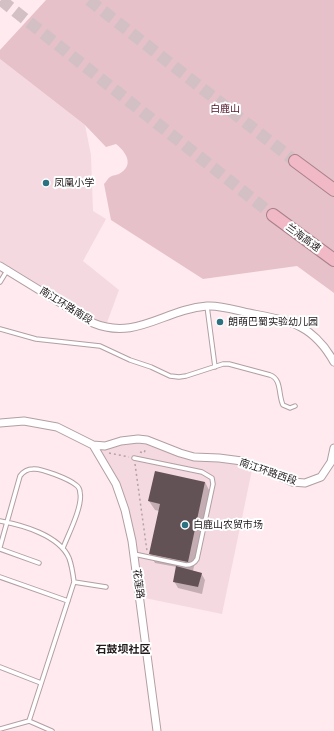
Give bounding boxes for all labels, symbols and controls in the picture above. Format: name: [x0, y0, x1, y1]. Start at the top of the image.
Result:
park label: 白鹿山: [210, 103, 240, 115]
place label: 凤凰小学: [54, 177, 94, 189]
marker: 凤凰小学: [41, 178, 51, 188]
street label: 兰海高速: [283, 221, 323, 255]
street label: 南江环路南段: [37, 285, 95, 327]
place label: 朗萌巴蜀实验幼儿园: [228, 316, 318, 328]
marker: 朗萌巴蜀实验幼儿园: [215, 317, 225, 327]
street label: 南江环路西段: [238, 457, 298, 487]
place label: 白鹿山农贸市场: [193, 519, 263, 531]
marker: 白鹿山农贸市场: [180, 520, 190, 530]
street label: 花莲路: [130, 568, 146, 600]
district label: 石鼓坝社区: [96, 643, 150, 657]

